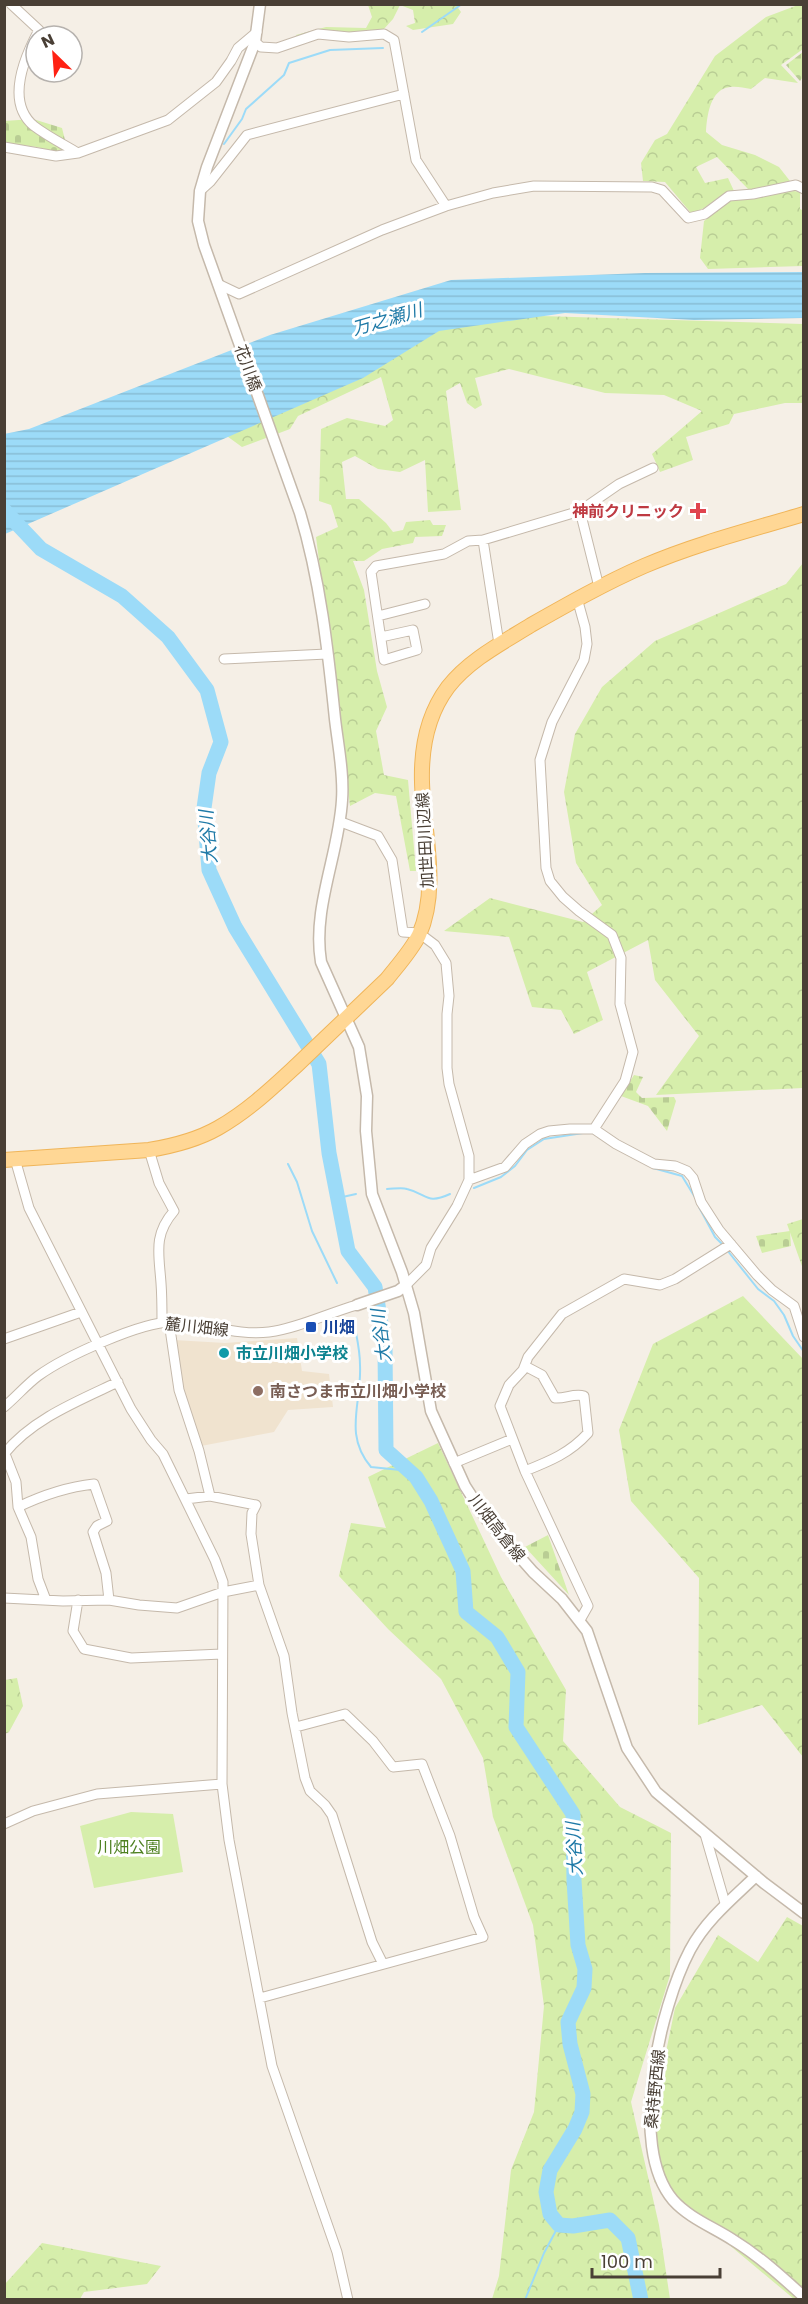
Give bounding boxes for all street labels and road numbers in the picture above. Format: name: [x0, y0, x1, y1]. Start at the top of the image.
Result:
street label: 花川橋: [229, 342, 267, 394]
street label: 加世田川辺線: [411, 791, 439, 889]
street label: 麓川畑線: [164, 1312, 230, 1342]
street label: 川畑高倉線: [463, 1489, 531, 1567]
street label: 桑持野西線: [639, 2048, 671, 2130]

